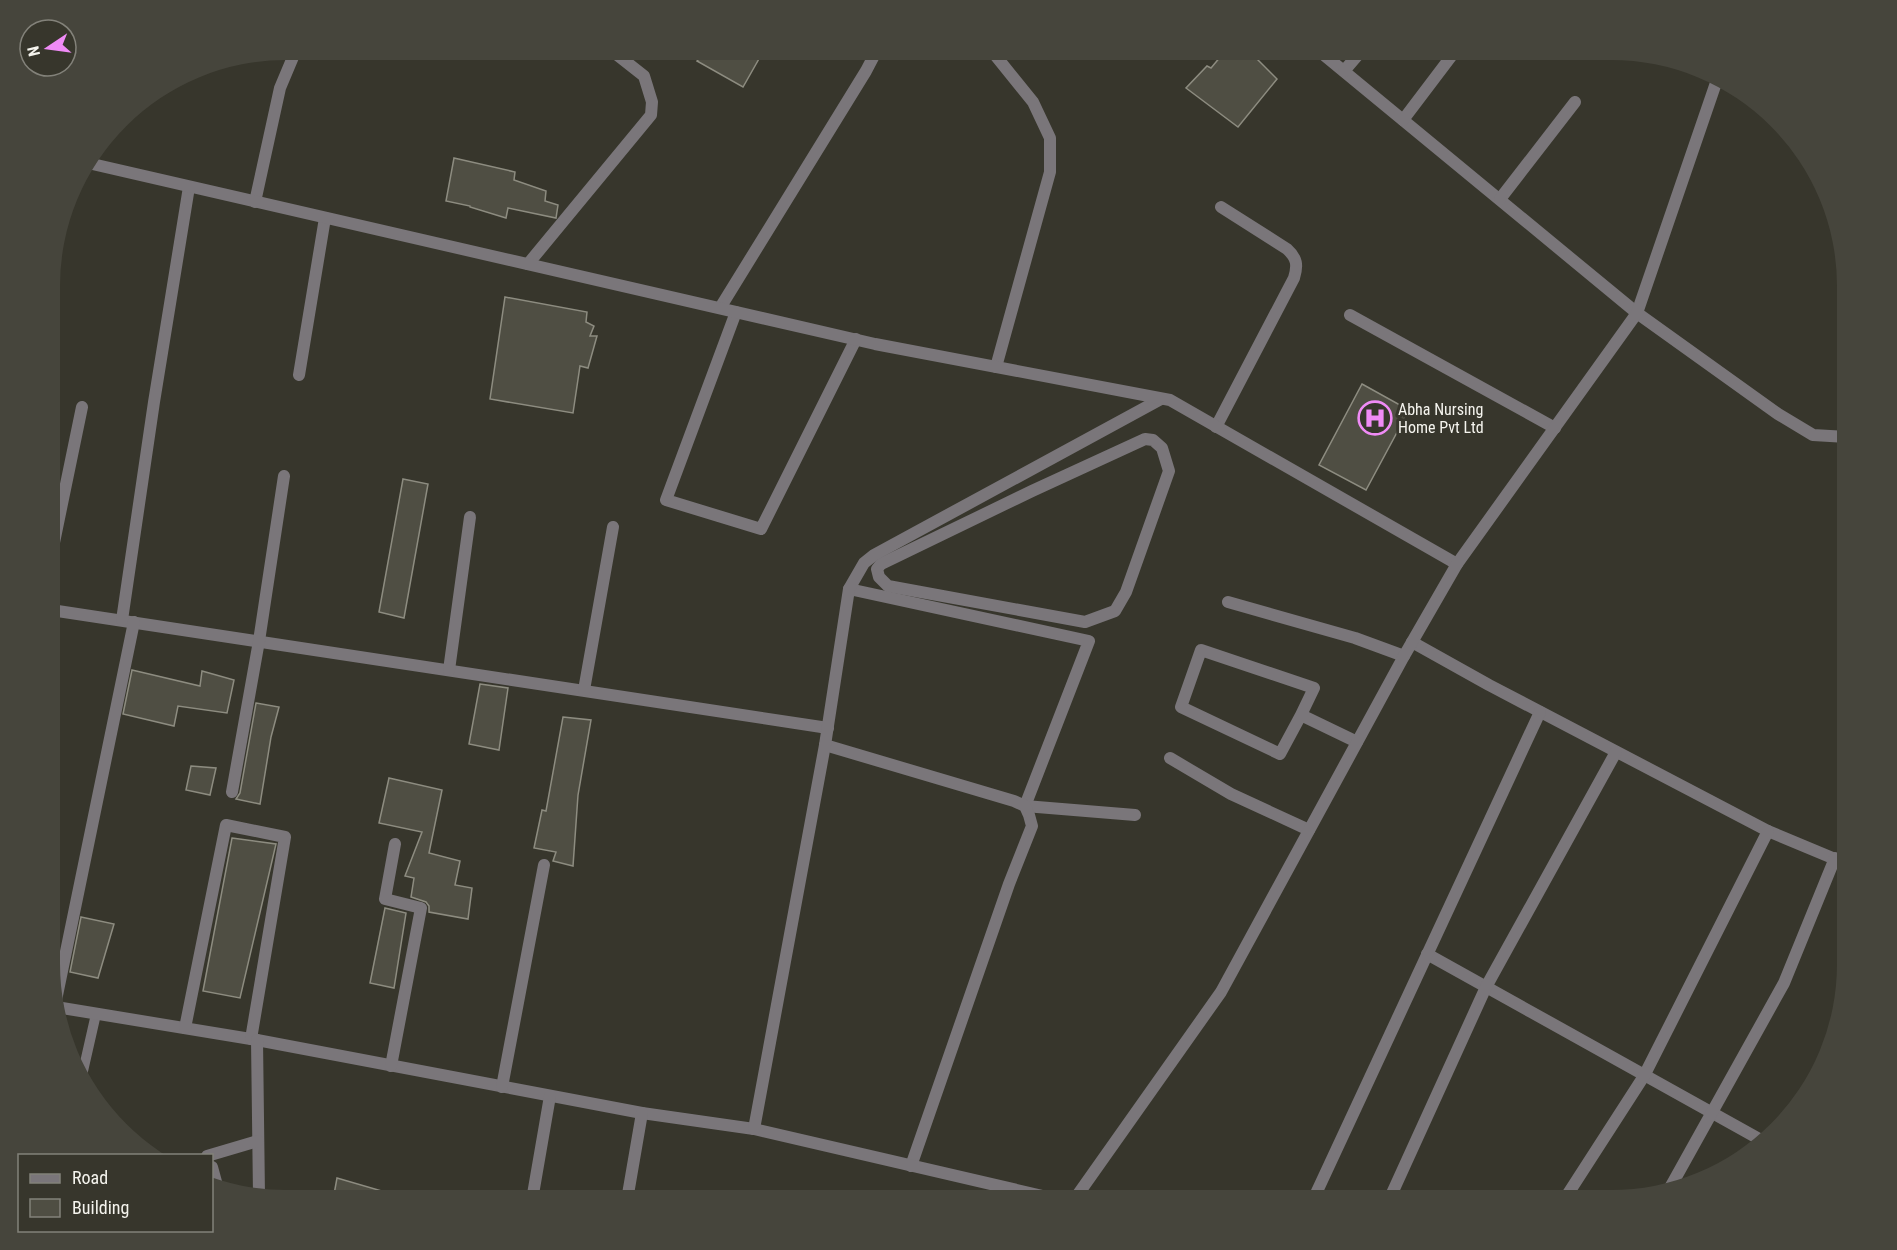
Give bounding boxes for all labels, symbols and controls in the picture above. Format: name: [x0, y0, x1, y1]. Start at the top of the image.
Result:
north arrow: [18, 18, 78, 78]
text: N: [24, 44, 44, 58]
hospital icon: Abha Nursing Home Pvt Ltd: [1357, 400, 1393, 436]
place label: Abha Nursing Home Pvt Ltd: [1398, 400, 1484, 437]
legend: [18, 1154, 213, 1232]
text: Road: [72, 1167, 108, 1188]
text: Building: [72, 1197, 129, 1218]

